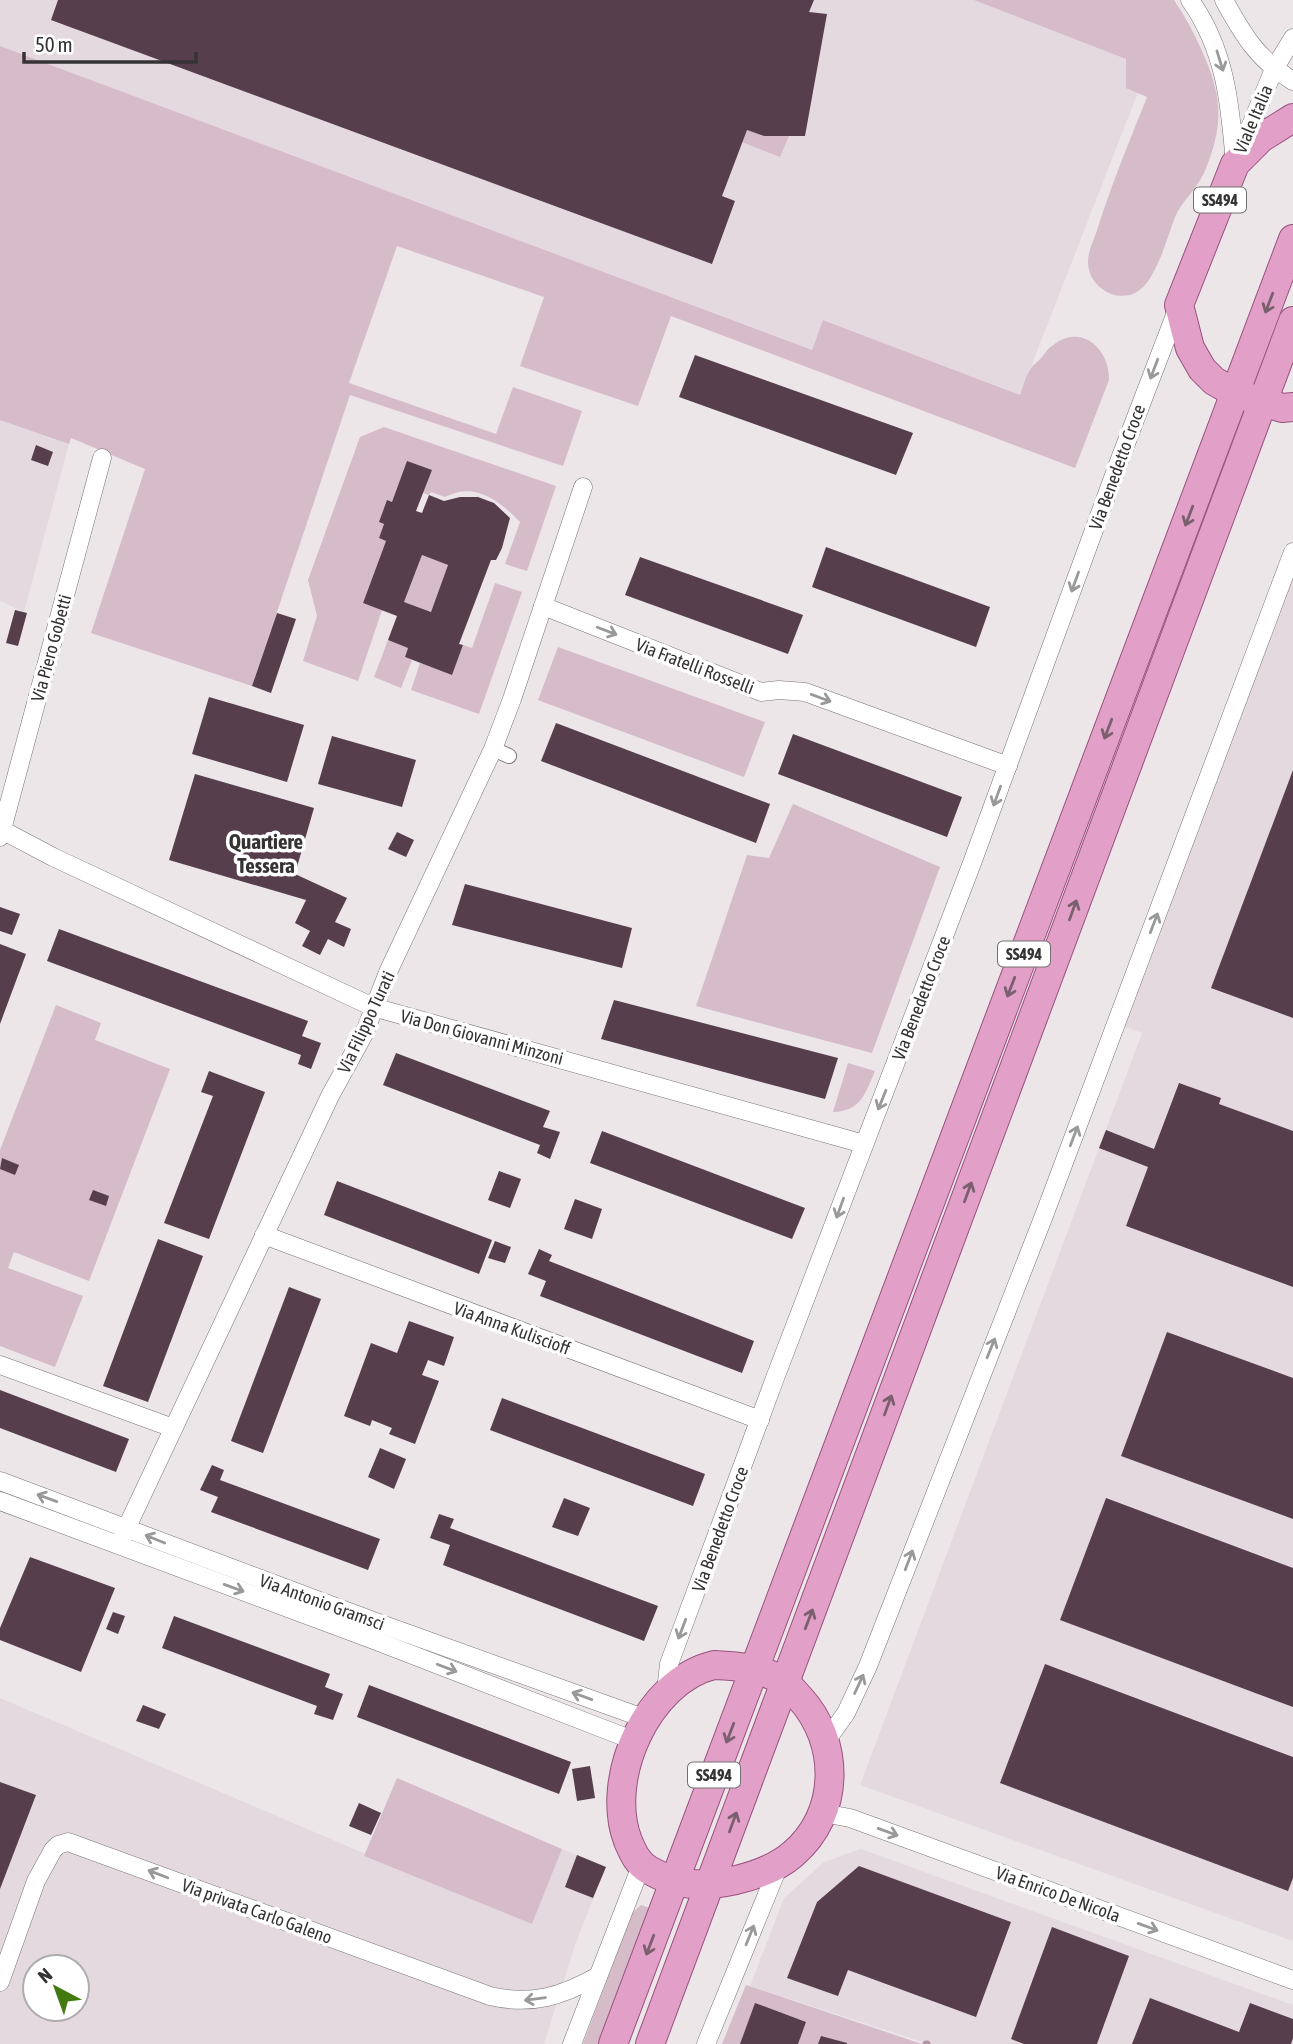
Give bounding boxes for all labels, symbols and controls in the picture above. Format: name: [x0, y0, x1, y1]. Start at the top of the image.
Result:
scale bar: [24, 21, 196, 65]
text: 50 m: [35, 32, 73, 56]
one-way arrow: [1214, 50, 1227, 72]
street label: Viale Italia: [1229, 82, 1277, 156]
road number: SS494: [1194, 188, 1246, 212]
one-way arrow: [1262, 292, 1274, 313]
one-way arrow: [1146, 357, 1159, 379]
street label: Via Benedetto Croce: [1085, 401, 1149, 533]
one-way arrow: [1181, 504, 1194, 526]
one-way arrow: [1067, 571, 1080, 593]
street label: Via Piero Gobetti: [27, 592, 75, 704]
one-way arrow: [595, 626, 617, 639]
street label: Via Fratelli Rosselli: [633, 634, 757, 698]
one-way arrow: [810, 693, 832, 706]
one-way arrow: [1101, 717, 1114, 739]
one-way arrow: [989, 784, 1002, 806]
district label: Quartiere Tessera: [229, 829, 303, 877]
one-way arrow: [1068, 900, 1080, 922]
one-way arrow: [1148, 913, 1161, 935]
street label: Via Benedetto Croce: [888, 933, 954, 1063]
road number: SS494: [998, 942, 1050, 966]
street label: Via Filippo Turati: [333, 968, 399, 1076]
one-way arrow: [1004, 976, 1016, 998]
street label: Via Don Giovanni Minzoni: [398, 1005, 566, 1069]
one-way arrow: [874, 1089, 887, 1111]
one-way arrow: [1068, 1126, 1081, 1148]
one-way arrow: [963, 1182, 975, 1204]
one-way arrow: [833, 1196, 846, 1218]
street label: Via Anna Kuliscioff: [451, 1297, 573, 1359]
one-way arrow: [986, 1338, 999, 1360]
one-way arrow: [883, 1395, 896, 1417]
street label: Via Benedetto Croce: [688, 1463, 752, 1595]
one-way arrow: [37, 1491, 59, 1503]
one-way arrow: [145, 1531, 166, 1544]
one-way arrow: [904, 1550, 916, 1572]
street label: Via Antonio Gramsci: [257, 1570, 387, 1634]
one-way arrow: [222, 1583, 244, 1595]
one-way arrow: [803, 1608, 816, 1630]
one-way arrow: [675, 1618, 688, 1640]
one-way arrow: [435, 1662, 457, 1675]
one-way arrow: [854, 1674, 867, 1695]
one-way arrow: [571, 1689, 593, 1701]
one-way arrow: [723, 1721, 735, 1743]
road number: SS494: [688, 1763, 740, 1788]
one-way arrow: [727, 1812, 740, 1834]
one-way arrow: [877, 1826, 899, 1839]
street label: Via Enrico De Nicola: [993, 1862, 1123, 1926]
one-way arrow: [148, 1867, 170, 1880]
street label: Via privata Carlo Galeno: [179, 1874, 335, 1948]
one-way arrow: [1136, 1922, 1158, 1934]
one-way arrow: [744, 1925, 757, 1946]
one-way arrow: [643, 1934, 656, 1956]
north arrow: [21, 1953, 91, 2023]
text: N: [33, 1963, 56, 1987]
one-way arrow: [524, 1992, 547, 2005]

